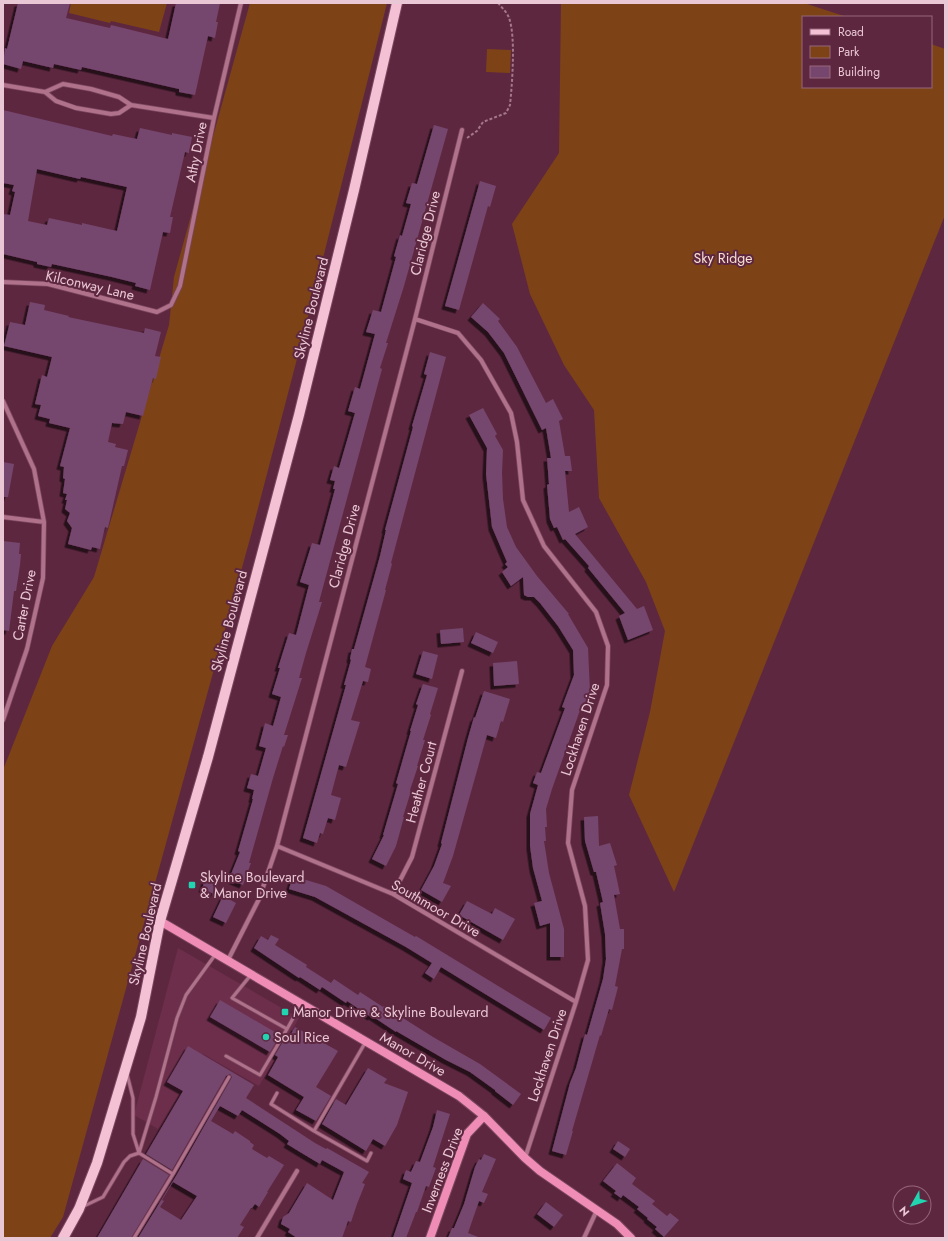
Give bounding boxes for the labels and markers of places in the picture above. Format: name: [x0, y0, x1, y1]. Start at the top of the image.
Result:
place label: Skyline Boulevard & Manor Drive: [200, 867, 305, 903]
marker: Skyline Boulevard & Manor Drive: [187, 880, 197, 890]
place label: Manor Drive & Skyline Boulevard: [293, 1002, 489, 1022]
marker: Manor Drive & Skyline Boulevard: [280, 1007, 290, 1017]
place label: Soul Rice: [274, 1027, 329, 1047]
marker: Soul Rice: [261, 1032, 271, 1042]

